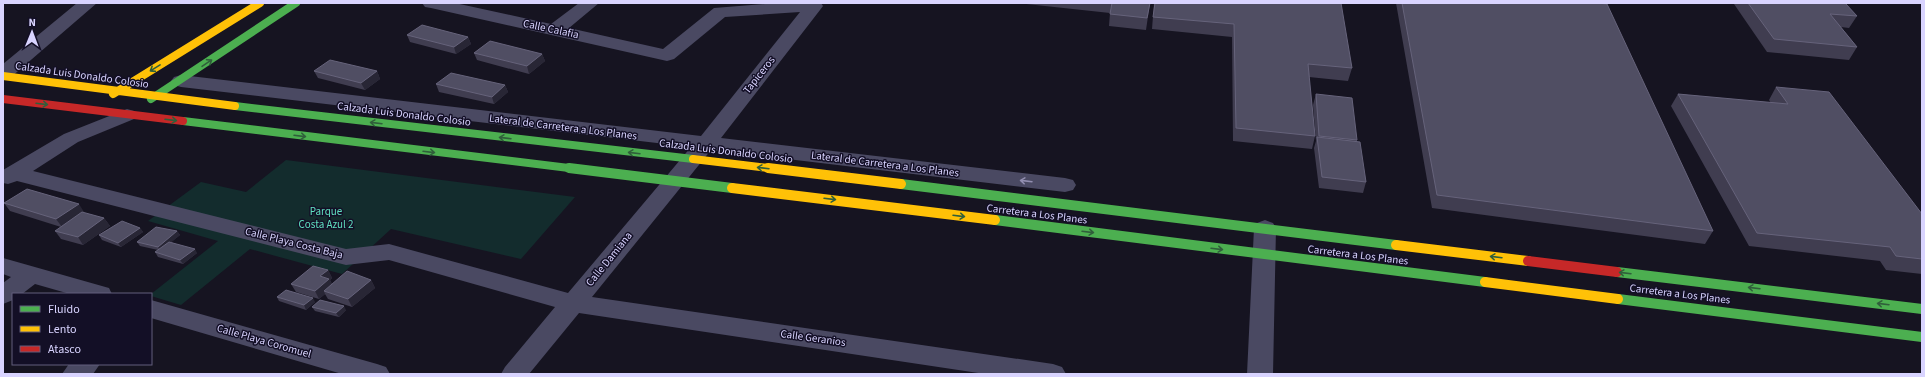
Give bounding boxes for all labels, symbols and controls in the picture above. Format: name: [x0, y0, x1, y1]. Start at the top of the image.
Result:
north arrow: [12, 12, 52, 52]
text: N: [28, 15, 36, 30]
street label: Calle Calafia: [522, 16, 580, 42]
street label: Tapiceros: [740, 53, 779, 97]
street label: Calzada Luis Donaldo Colosio: [14, 58, 150, 92]
one-way arrow: [201, 59, 212, 67]
one-way arrow: [150, 63, 161, 72]
street label: Calzada Luis Donaldo Colosio: [336, 98, 472, 130]
one-way arrow: [35, 100, 48, 108]
street label: Lateral de Carretera a Los Planes: [488, 110, 638, 144]
one-way arrow: [164, 116, 177, 124]
one-way arrow: [370, 119, 383, 126]
one-way arrow: [293, 132, 306, 140]
one-way arrow: [499, 134, 512, 141]
street label: Calzada Luis Donaldo Colosio: [658, 135, 794, 167]
street label: Lateral de Carretera a Los Planes: [810, 147, 960, 181]
one-way arrow: [422, 148, 435, 156]
one-way arrow: [628, 149, 641, 157]
one-way arrow: [757, 164, 770, 172]
one-way arrow: [1020, 177, 1033, 184]
one-way arrow: [823, 195, 836, 203]
street label: Carretera a Los Planes: [986, 200, 1089, 228]
park label: Parque Costa Azul 2: [299, 204, 353, 232]
one-way arrow: [952, 212, 965, 220]
street label: Calle Playa Costa Baja: [243, 224, 345, 262]
one-way arrow: [1081, 228, 1094, 236]
street label: Calle Damiana: [582, 229, 636, 289]
street label: Carretera a Los Planes: [1307, 241, 1410, 269]
one-way arrow: [1210, 245, 1223, 253]
one-way arrow: [1490, 254, 1503, 261]
one-way arrow: [1619, 269, 1632, 277]
street label: Carretera a Los Planes: [1629, 280, 1732, 308]
one-way arrow: [1748, 285, 1761, 292]
legend: [12, 293, 152, 365]
one-way arrow: [1877, 300, 1890, 308]
text: Fluido: [48, 301, 80, 318]
street label: Calle Playa Coromuel: [215, 320, 313, 362]
text: Lento: [48, 321, 77, 338]
street label: Calle Geranios: [779, 326, 847, 350]
text: Atasco: [48, 341, 81, 358]

